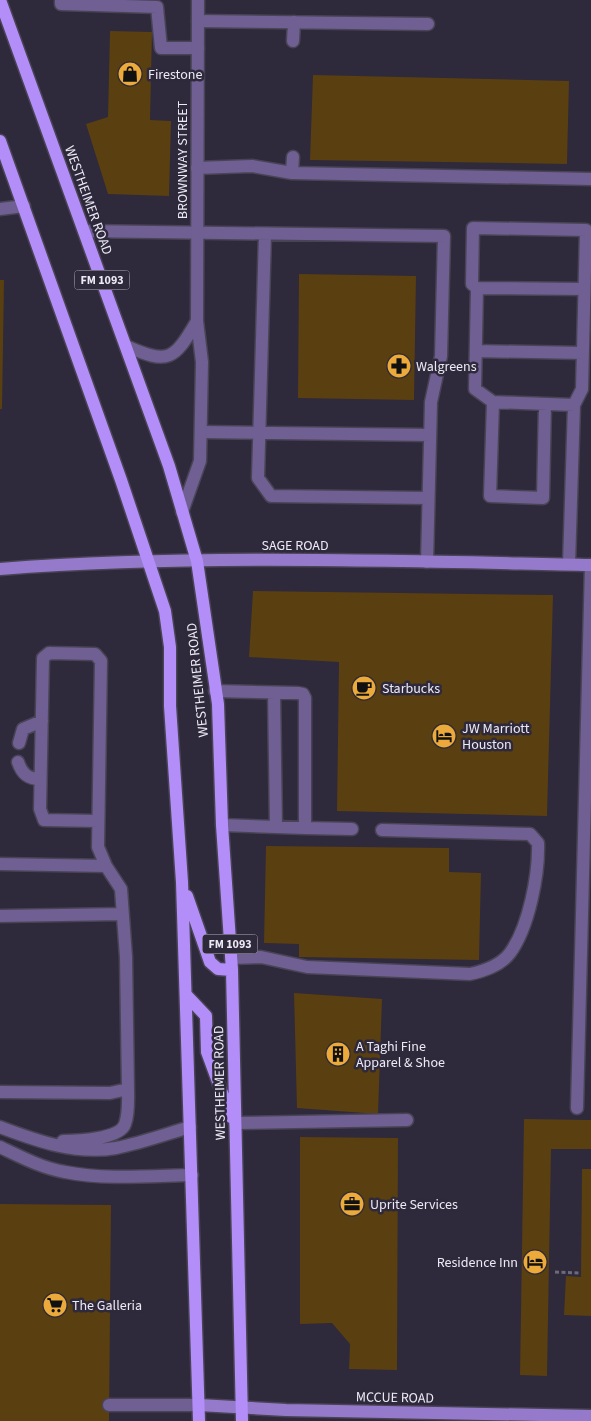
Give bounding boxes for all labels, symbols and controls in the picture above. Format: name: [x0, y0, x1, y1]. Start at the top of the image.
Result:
shop icon: Firestone: [117, 61, 143, 87]
place label: Firestone: [148, 65, 202, 85]
street label: BROWNWAY STREET: [173, 100, 193, 219]
street label: WESTHEIMER ROAD: [59, 143, 117, 258]
road number: FM 1093: [74, 270, 130, 290]
pharmacy icon: Walgreens: [386, 353, 412, 379]
place label: Walgreens: [416, 357, 477, 377]
street label: SAGE ROAD: [261, 536, 329, 556]
street label: WESTHEIMER ROAD: [182, 622, 214, 738]
cafe icon: Starbucks: [351, 675, 377, 701]
place label: Starbucks: [382, 679, 440, 699]
place label: JW Marriott Houston: [462, 719, 530, 755]
hotel icon: JW Marriott Houston: [431, 723, 457, 749]
road number: FM 1093: [202, 934, 258, 954]
street label: WESTHEIMER ROAD: [209, 1025, 231, 1141]
place label: A Taghi Fine Apparel & Shoe: [356, 1037, 445, 1073]
building icon: A Taghi Fine Apparel & Shoe: [325, 1041, 351, 1067]
office icon: Uprite Services: [339, 1191, 365, 1217]
place label: Uprite Services: [370, 1195, 458, 1215]
hotel icon: Residence Inn: [522, 1249, 548, 1275]
place label: Residence Inn: [437, 1253, 518, 1273]
supermarket icon: The Galleria: [42, 1292, 68, 1318]
place label: The Galleria: [72, 1296, 142, 1316]
street label: MCCUE ROAD: [356, 1387, 434, 1409]

